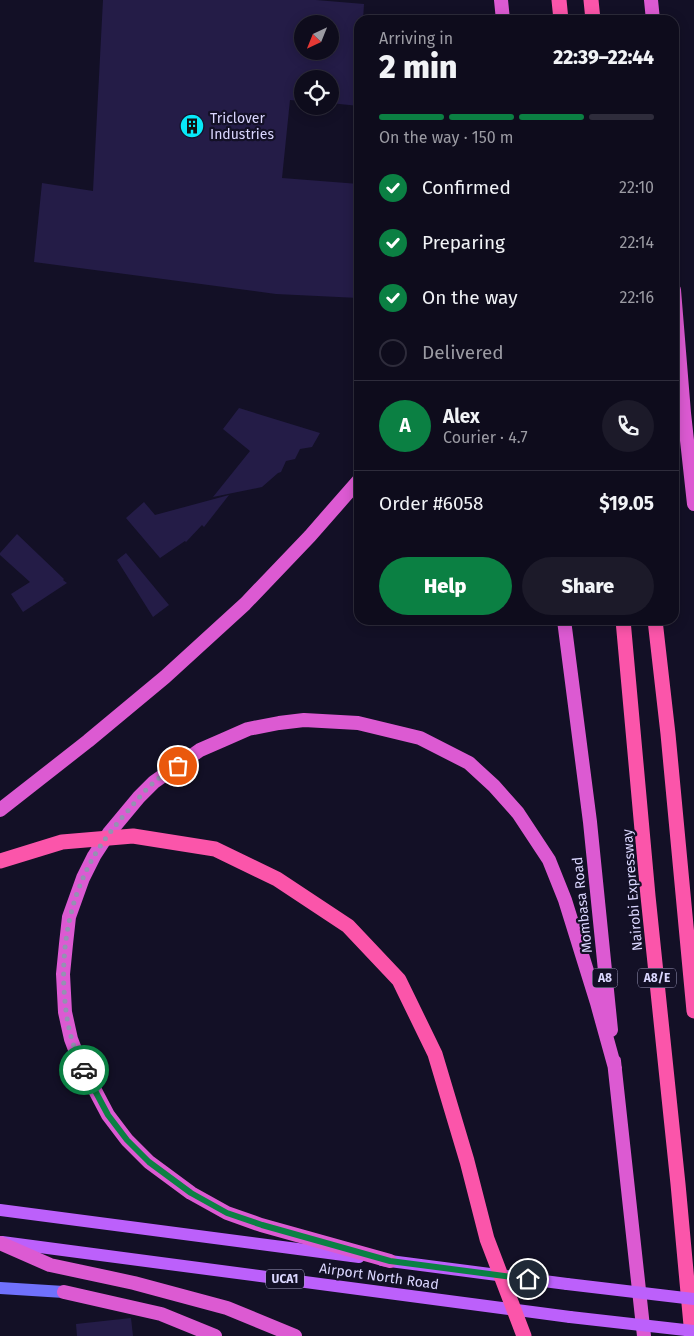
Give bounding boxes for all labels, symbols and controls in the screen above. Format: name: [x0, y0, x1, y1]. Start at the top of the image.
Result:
north arrow: [294, 15, 339, 60]
map controls: [294, 15, 339, 115]
text: Arriving in: [379, 29, 453, 48]
text: 22:39–22:44: [553, 46, 654, 69]
text: 2 min: [379, 48, 457, 86]
button: locate: [294, 70, 339, 115]
place label: Triclover Industries: [210, 110, 274, 143]
building icon: Triclover Industries: [179, 113, 205, 139]
text: On the way · 150 m: [379, 128, 514, 147]
icon: check: [379, 174, 407, 202]
text: Confirmed: [422, 176, 511, 199]
text: 22:10: [619, 178, 654, 197]
icon: check: [379, 229, 407, 257]
text: Preparing: [422, 231, 505, 254]
text: 22:14: [620, 233, 654, 252]
icon: check: [379, 284, 407, 312]
text: On the way: [422, 286, 518, 309]
text: 22:16: [620, 288, 654, 307]
text: Delivered: [422, 341, 504, 364]
button: phone: [602, 400, 654, 452]
text: Alex: [443, 405, 480, 428]
text: A: [399, 414, 411, 437]
text: Courier · 4.7: [443, 428, 528, 447]
text: Order #6058: [379, 492, 484, 515]
text: $19.05: [599, 492, 654, 515]
button: Help: [379, 557, 512, 615]
button: Share: [522, 557, 654, 615]
pin: [157, 745, 199, 787]
icon: bag: [164, 752, 192, 780]
street label: Nairobi Expressway: [619, 828, 646, 952]
street label: Mombasa Road: [569, 856, 596, 954]
road number: A8: [592, 968, 618, 988]
road number: A8/E: [638, 968, 676, 988]
courier: [59, 1045, 109, 1095]
icon: car: [70, 1056, 98, 1084]
pin: [507, 1258, 549, 1300]
street label: Airport North Road: [318, 1260, 440, 1293]
icon: home: [514, 1265, 542, 1293]
road number: UCA1: [266, 1270, 304, 1288]

